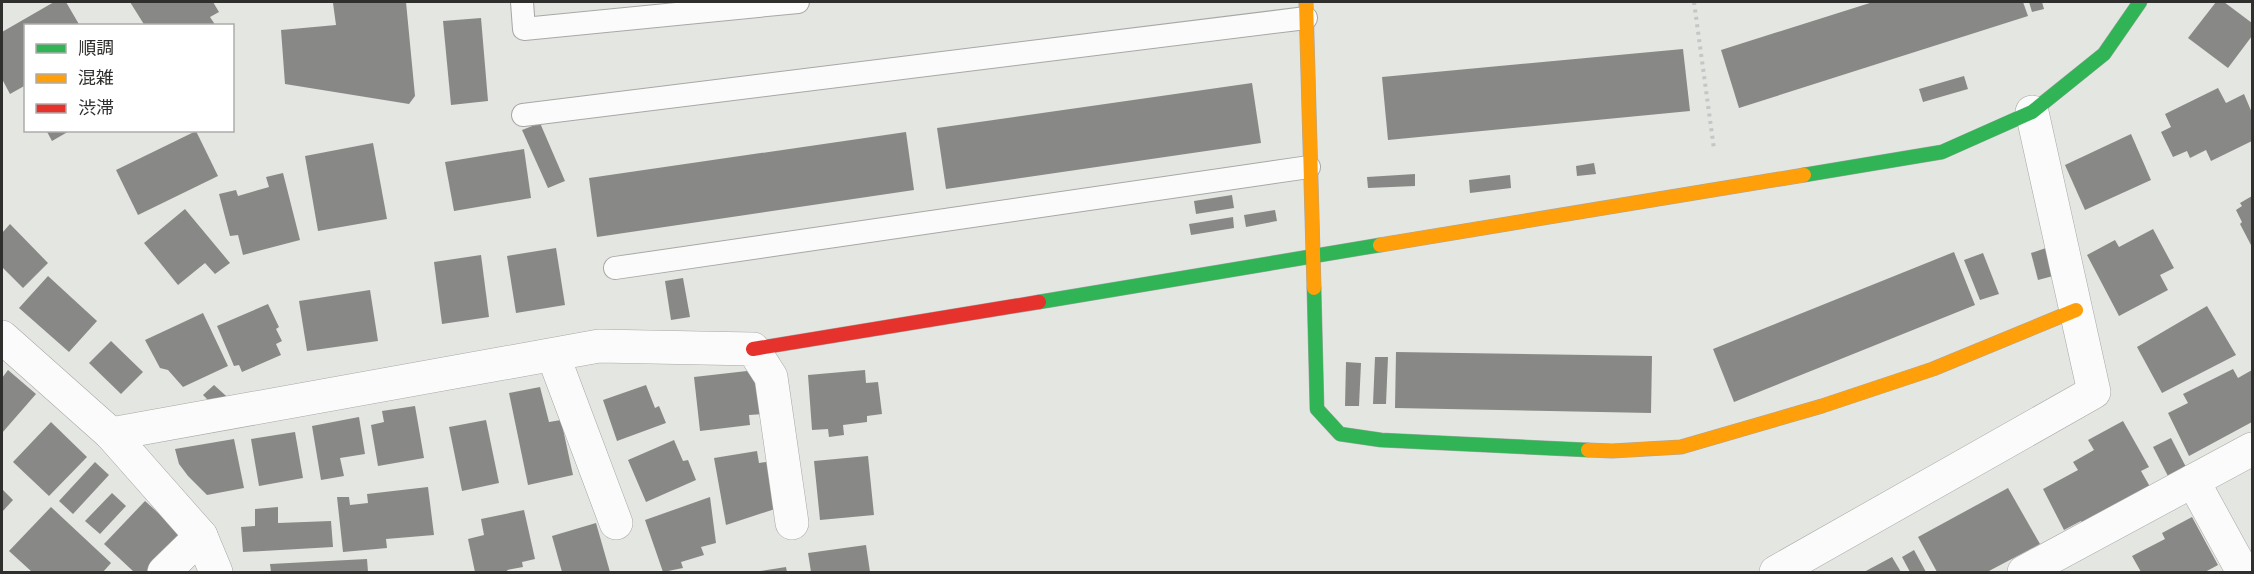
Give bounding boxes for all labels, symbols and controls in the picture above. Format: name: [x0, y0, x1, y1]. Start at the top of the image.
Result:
legend: [24, 24, 234, 132]
text: 順調: [78, 37, 114, 58]
text: 混雑: [78, 67, 114, 88]
text: 渋滞: [78, 97, 114, 118]

